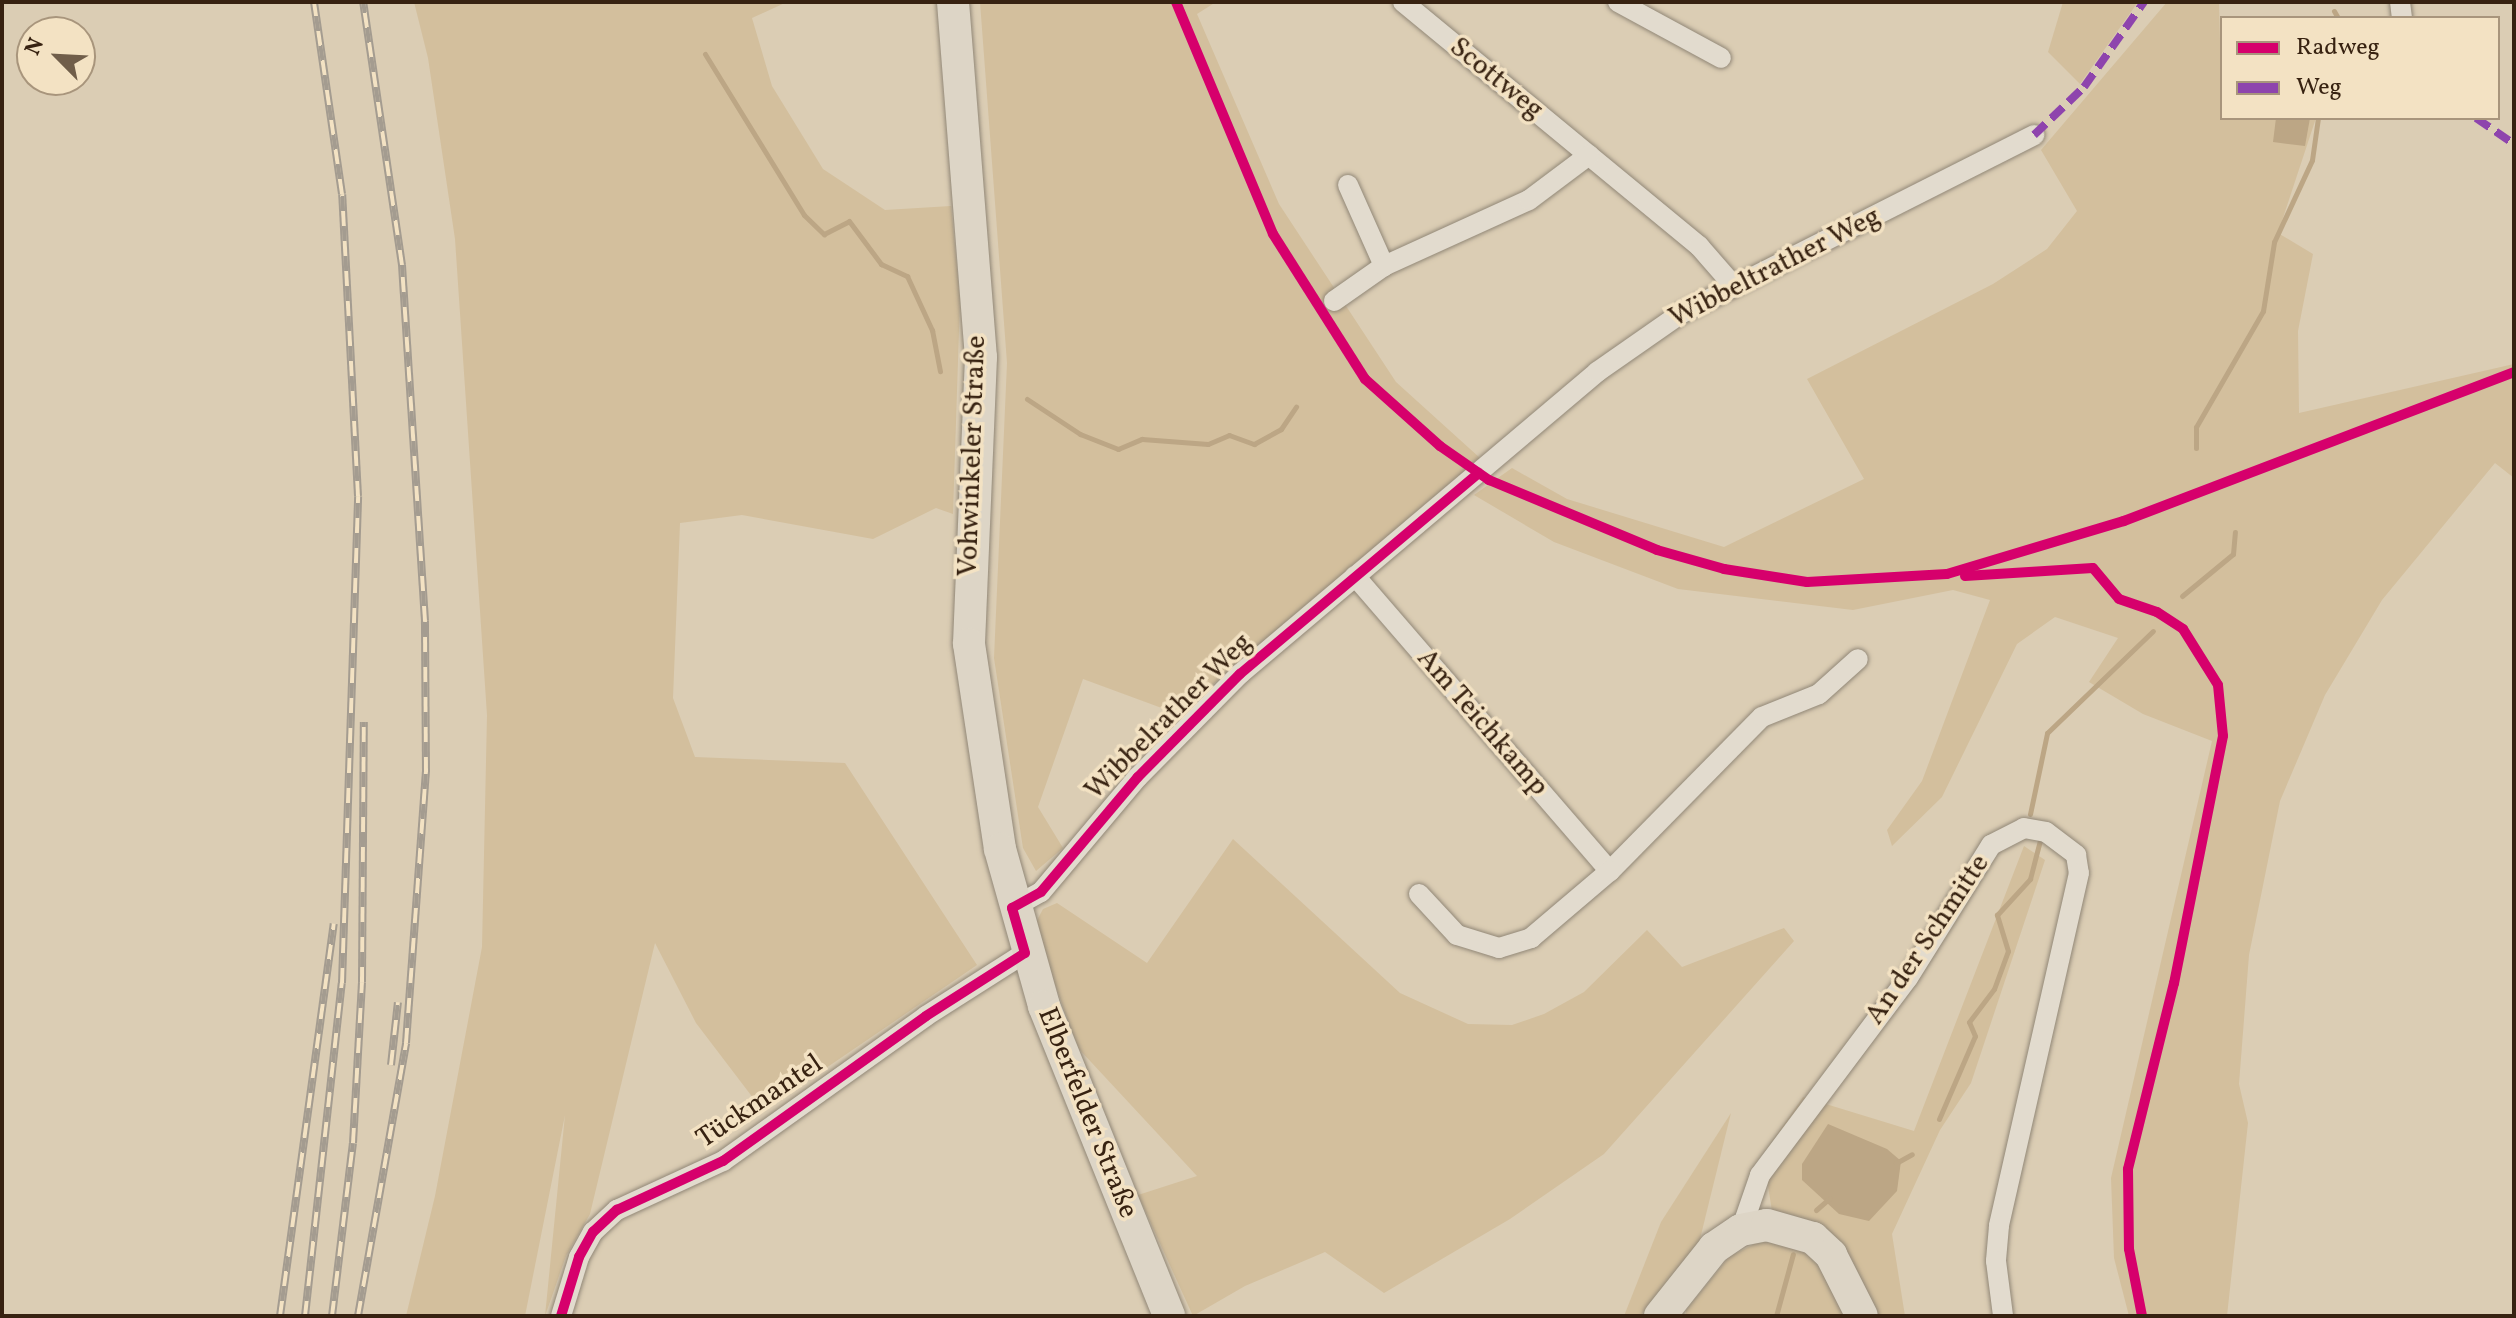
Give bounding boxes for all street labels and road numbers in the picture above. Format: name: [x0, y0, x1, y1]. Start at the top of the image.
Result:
street label: Scottweg: [1442, 31, 1550, 127]
street label: Wibbeltrather Weg: [1663, 200, 1887, 336]
street label: Vohwinkeler Straße: [952, 335, 994, 577]
street label: Wibbelrather Weg: [1078, 626, 1260, 808]
street label: Am Teichkamp: [1409, 642, 1555, 804]
street label: An der Schmitte: [1859, 849, 1997, 1031]
street label: Elberfelder Straße: [1029, 1003, 1145, 1223]
street label: Tückmantel: [691, 1048, 829, 1156]

